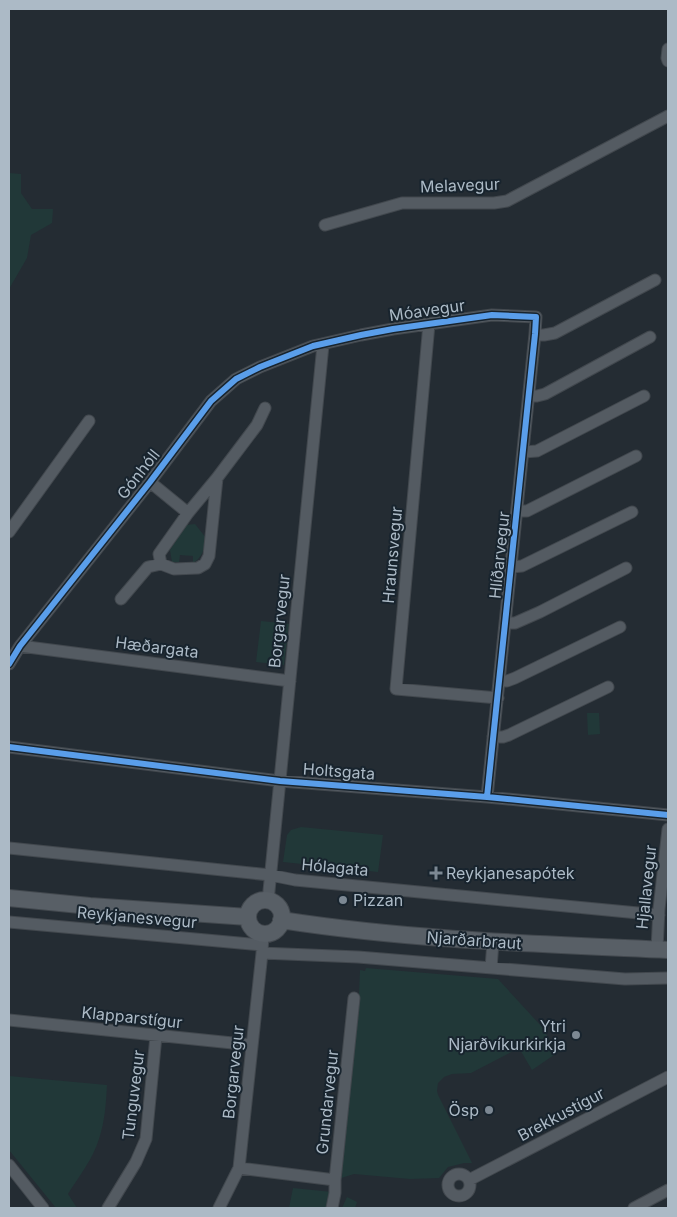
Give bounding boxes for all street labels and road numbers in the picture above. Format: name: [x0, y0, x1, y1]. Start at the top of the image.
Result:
street label: Melavegur: [420, 174, 500, 196]
street label: Móavegur: [388, 295, 466, 325]
street label: Gónhóll: [112, 445, 164, 503]
street label: Hraunsvegur: [378, 506, 406, 604]
street label: Hlíðarvegur: [484, 510, 514, 600]
street label: Borgarvegur: [264, 573, 294, 669]
street label: Hæðargata: [114, 632, 200, 662]
street label: Holtsgata: [302, 759, 376, 783]
street label: Hjallavegur: [632, 844, 660, 930]
street label: Hólagata: [301, 854, 369, 880]
street label: Reykjanesvegur: [76, 902, 198, 932]
street label: Njarðarbraut: [426, 927, 522, 953]
street label: Klapparstígur: [81, 1002, 183, 1032]
street label: Borgarvegur: [218, 1024, 248, 1120]
street label: Tunguvegur: [118, 1049, 148, 1141]
street label: Grundarvegur: [312, 1049, 342, 1155]
street label: Brekkustígur: [514, 1083, 608, 1145]

